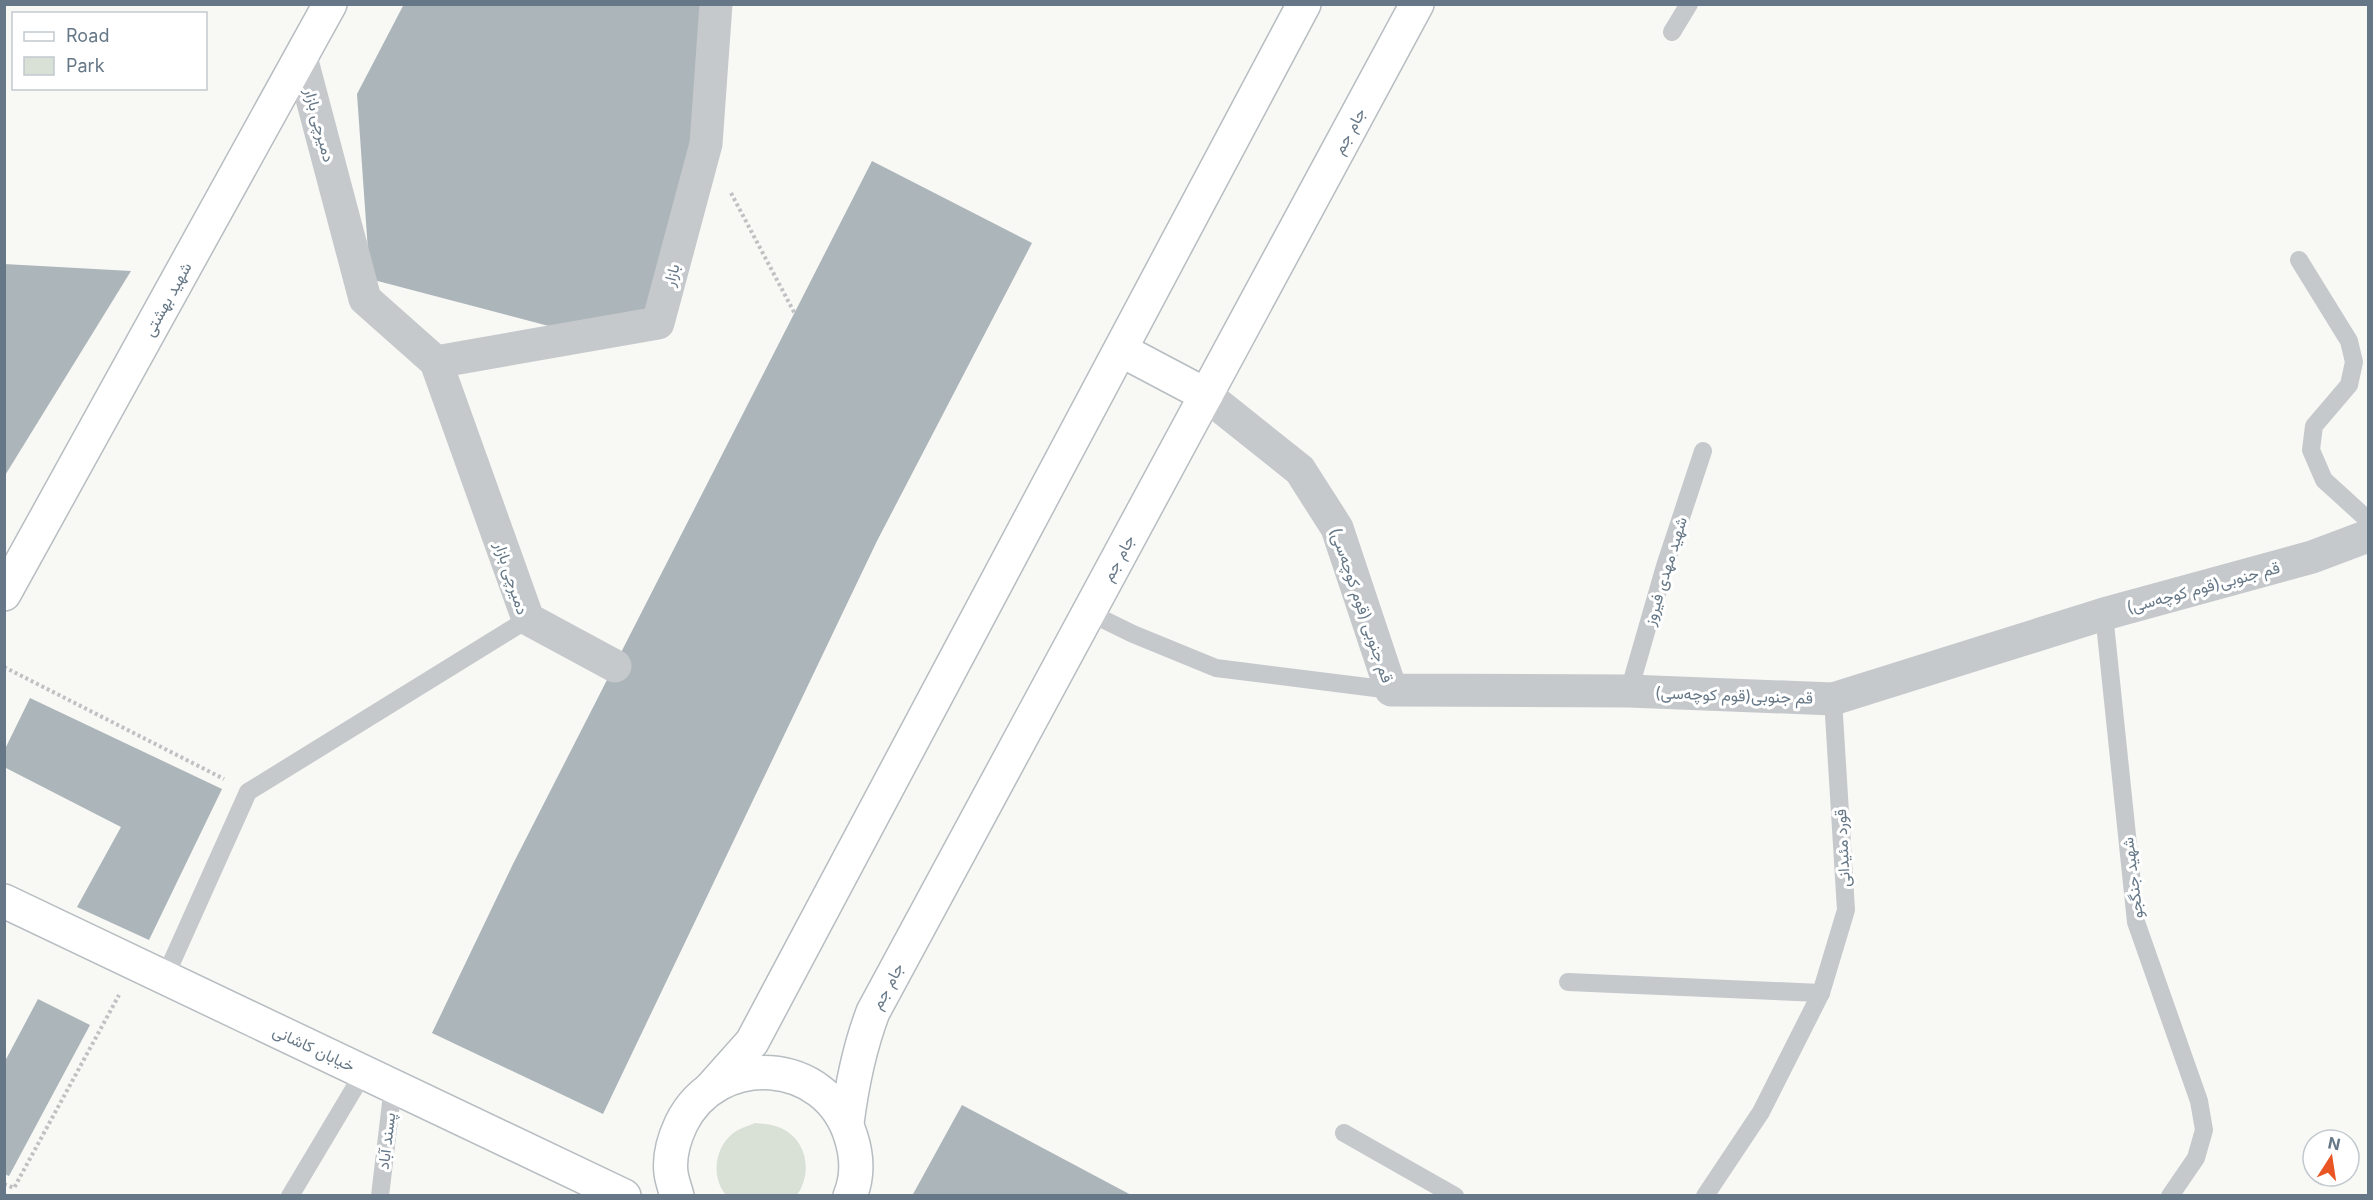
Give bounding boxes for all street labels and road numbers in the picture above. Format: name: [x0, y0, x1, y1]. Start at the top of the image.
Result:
street label: دمیرچی بازار: [298, 85, 339, 165]
street label: جام جم: [1328, 104, 1371, 158]
street label: شهید بهشتی: [138, 258, 196, 340]
street label: بازار: [658, 262, 685, 290]
street label: شهید مهدی فیروز: [1639, 514, 1692, 629]
street label: قم جنوبی (قوم کوچه‌سی): [1324, 525, 1398, 686]
street label: جام جم: [1097, 531, 1140, 585]
street label: دمیرچی بازار: [489, 538, 533, 618]
street label: قم جنوبی(قوم کوچه‌سی): [2124, 557, 2282, 619]
street label: قم جنوبی(قوم کوچه‌سی): [1655, 682, 1813, 710]
street label: قورد مئیدانی: [1830, 808, 1855, 887]
street label: شهید جنگجو: [2117, 836, 2148, 920]
street label: جام جم: [866, 959, 909, 1013]
street label: خیابان کاشانی: [269, 1020, 358, 1077]
street label: پسند آباد: [373, 1111, 401, 1171]

